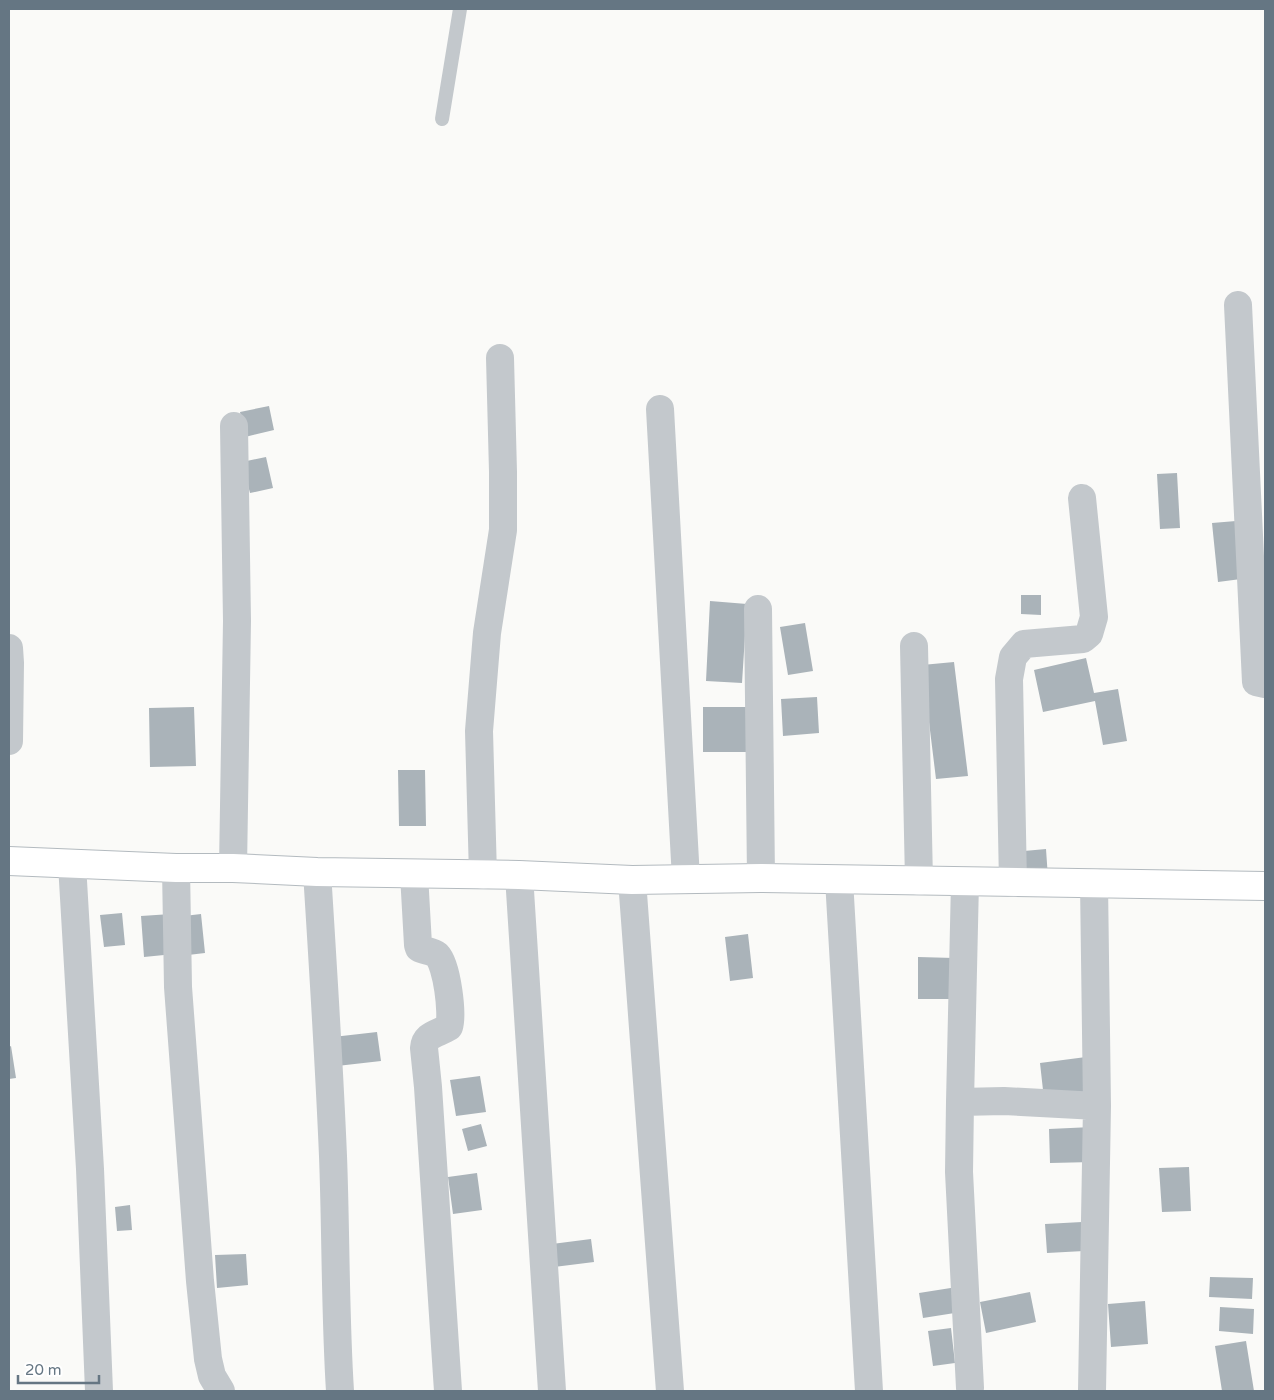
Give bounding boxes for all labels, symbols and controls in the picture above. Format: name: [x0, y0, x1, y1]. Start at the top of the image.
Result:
scale bar: [18, 1352, 99, 1384]
text: 20 m: [25, 1361, 62, 1379]

